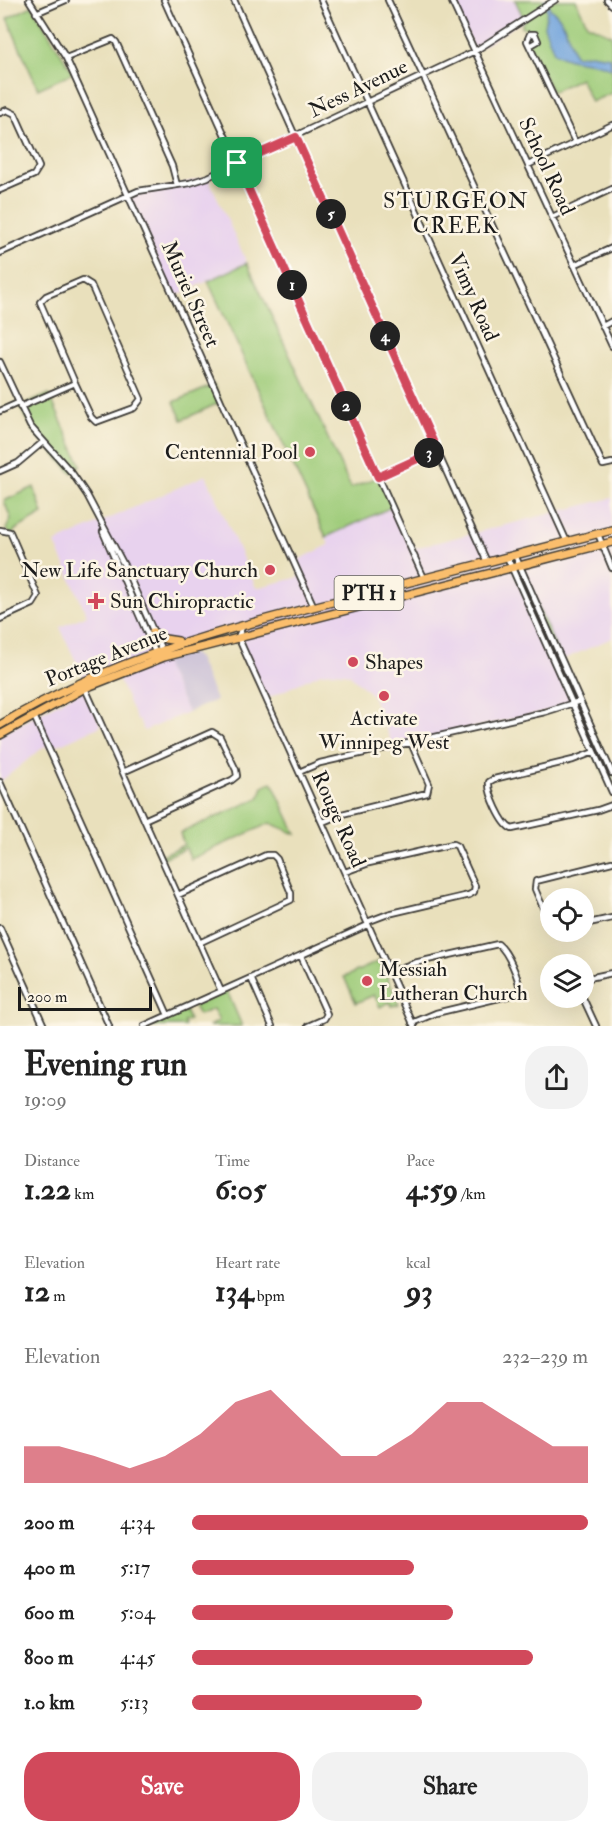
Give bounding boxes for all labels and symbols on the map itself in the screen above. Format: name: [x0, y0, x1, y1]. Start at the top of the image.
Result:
street label: Ness Avenue: [304, 53, 412, 124]
street label: School Road: [512, 113, 581, 220]
pin: [211, 137, 262, 188]
district label: STURGEON CREEK: [383, 187, 529, 240]
pin: 5: [316, 199, 346, 229]
street label: Muriel Street: [155, 237, 226, 352]
street label: Vimy Road: [442, 249, 505, 346]
pin: 1: [277, 270, 307, 300]
pin: 4: [370, 321, 400, 351]
pin: 2: [331, 391, 361, 421]
pin: 3: [414, 438, 444, 468]
place label: Centennial Pool: [165, 439, 299, 466]
marker: Centennial Pool: [303, 445, 317, 459]
place label: New Life Sanctuary Church: [21, 557, 258, 584]
marker: New Life Sanctuary Church: [263, 563, 277, 577]
road number: PTH 1: [334, 576, 404, 610]
place label: Sun Chiropractic: [110, 588, 254, 615]
marker: Sun Chiropractic: [87, 592, 105, 610]
street label: Portage Avenue: [41, 620, 171, 693]
place label: Shapes: [365, 649, 423, 676]
marker: Shapes: [346, 655, 360, 669]
marker: Activate Winnipeg West: [377, 689, 391, 703]
place label: Activate Winnipeg West: [318, 705, 449, 756]
street label: Rouge Road: [305, 767, 372, 872]
place label: Messiah Lutheran Church: [379, 956, 528, 1007]
marker: Messiah Lutheran Church: [360, 974, 374, 988]
scale bar: [18, 984, 152, 1012]

